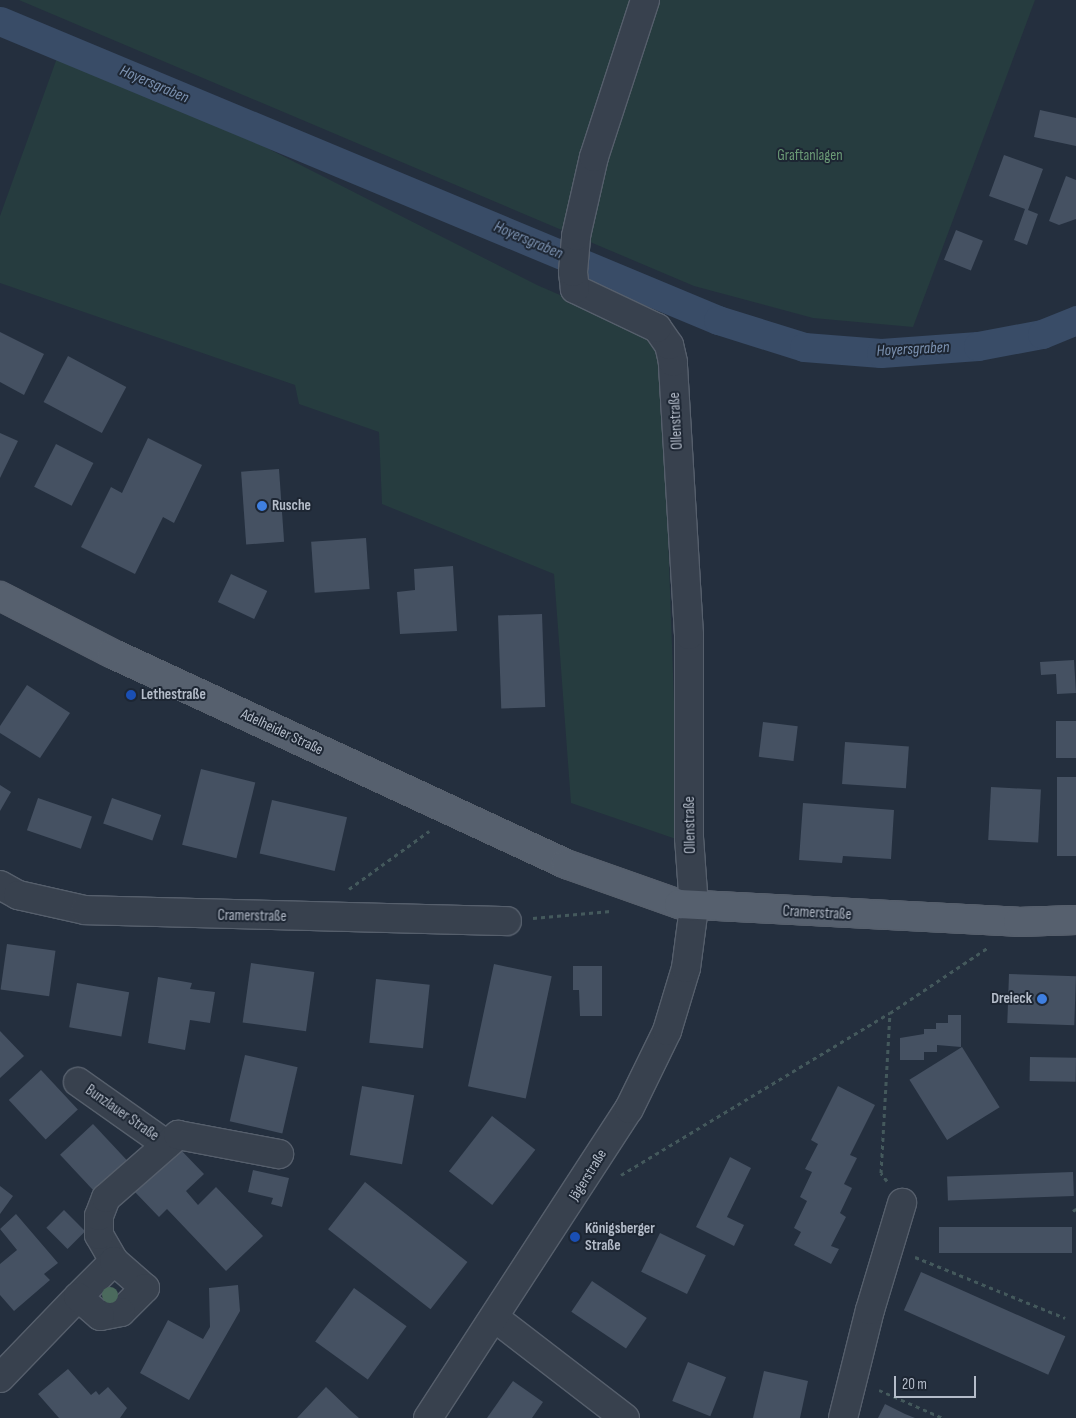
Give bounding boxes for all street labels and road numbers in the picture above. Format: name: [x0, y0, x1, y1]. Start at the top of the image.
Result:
street label: Ollenstraße: [666, 392, 686, 450]
street label: Adelheider Straße: [238, 705, 326, 759]
street label: Ollenstraße: [680, 796, 700, 854]
street label: Cramerstraße: [782, 902, 852, 924]
street label: Cramerstraße: [217, 906, 287, 926]
street label: Bunzlauer Straße: [82, 1081, 162, 1145]
street label: Jägerstraße: [565, 1146, 611, 1204]

